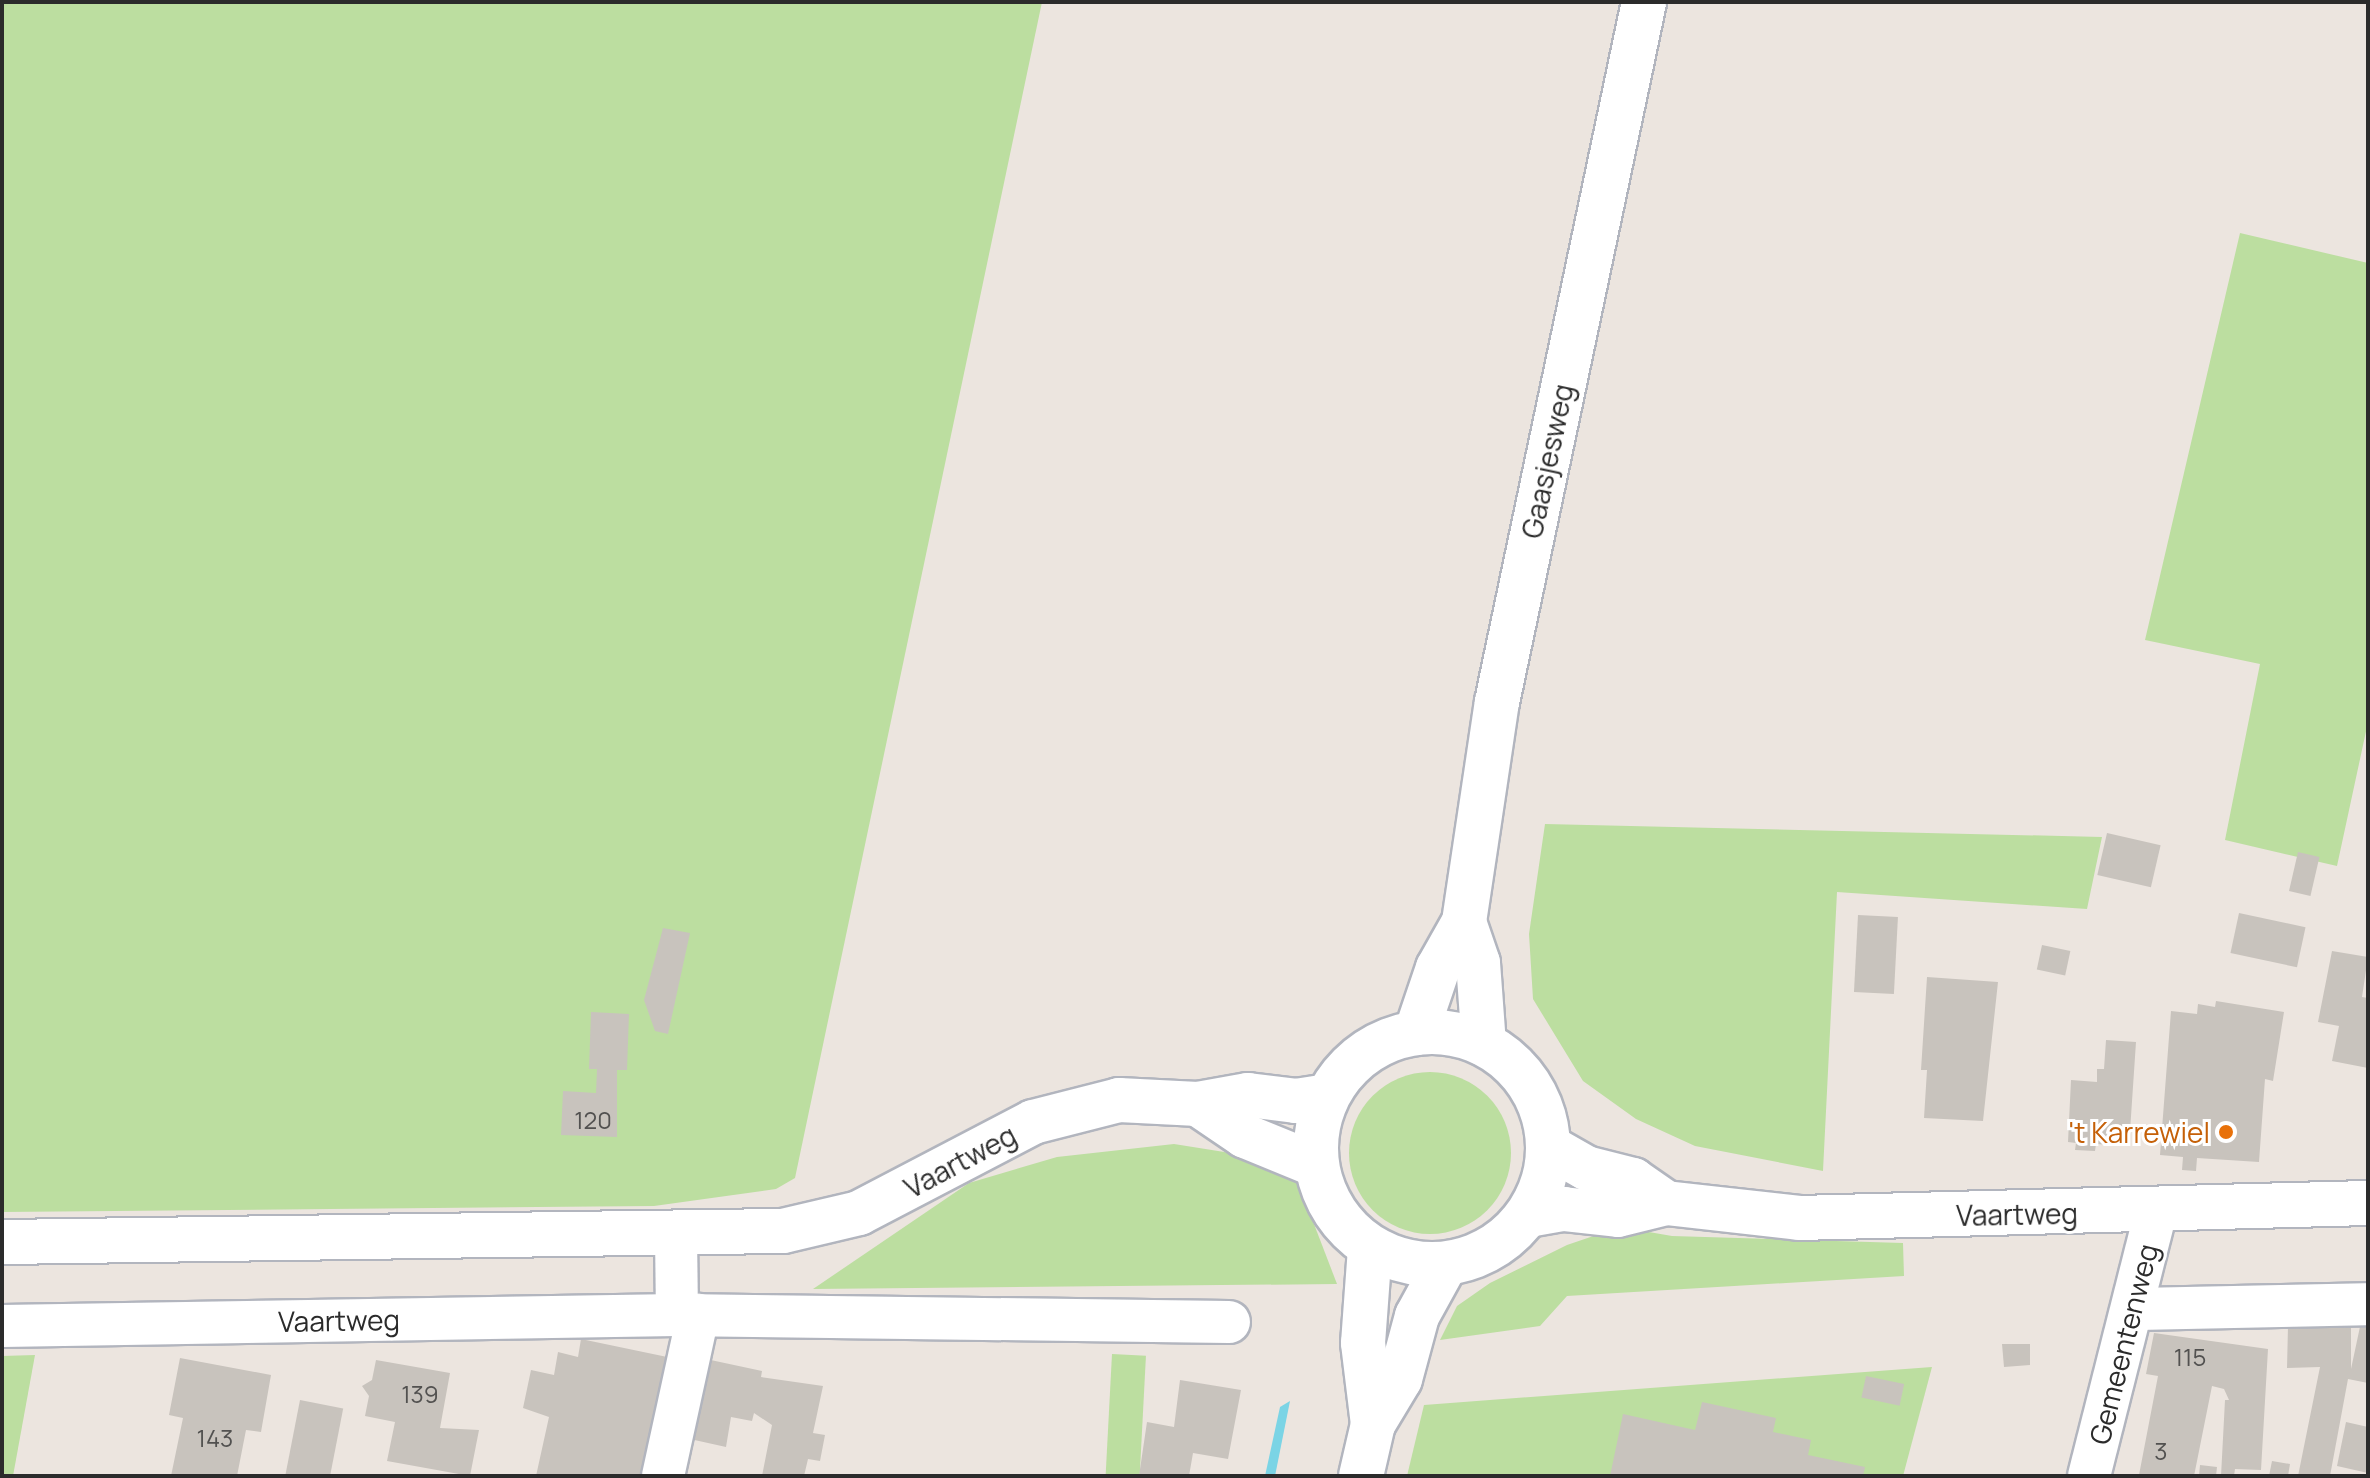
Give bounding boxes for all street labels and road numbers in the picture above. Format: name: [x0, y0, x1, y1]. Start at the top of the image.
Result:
street label: Gaasjesweg: [1514, 381, 1580, 541]
street label: Vaartweg: [898, 1118, 1022, 1204]
street label: Vaartweg: [1956, 1196, 2078, 1232]
street label: Gemeentenweg: [2082, 1240, 2164, 1448]
street label: Vaartweg: [278, 1302, 400, 1338]

